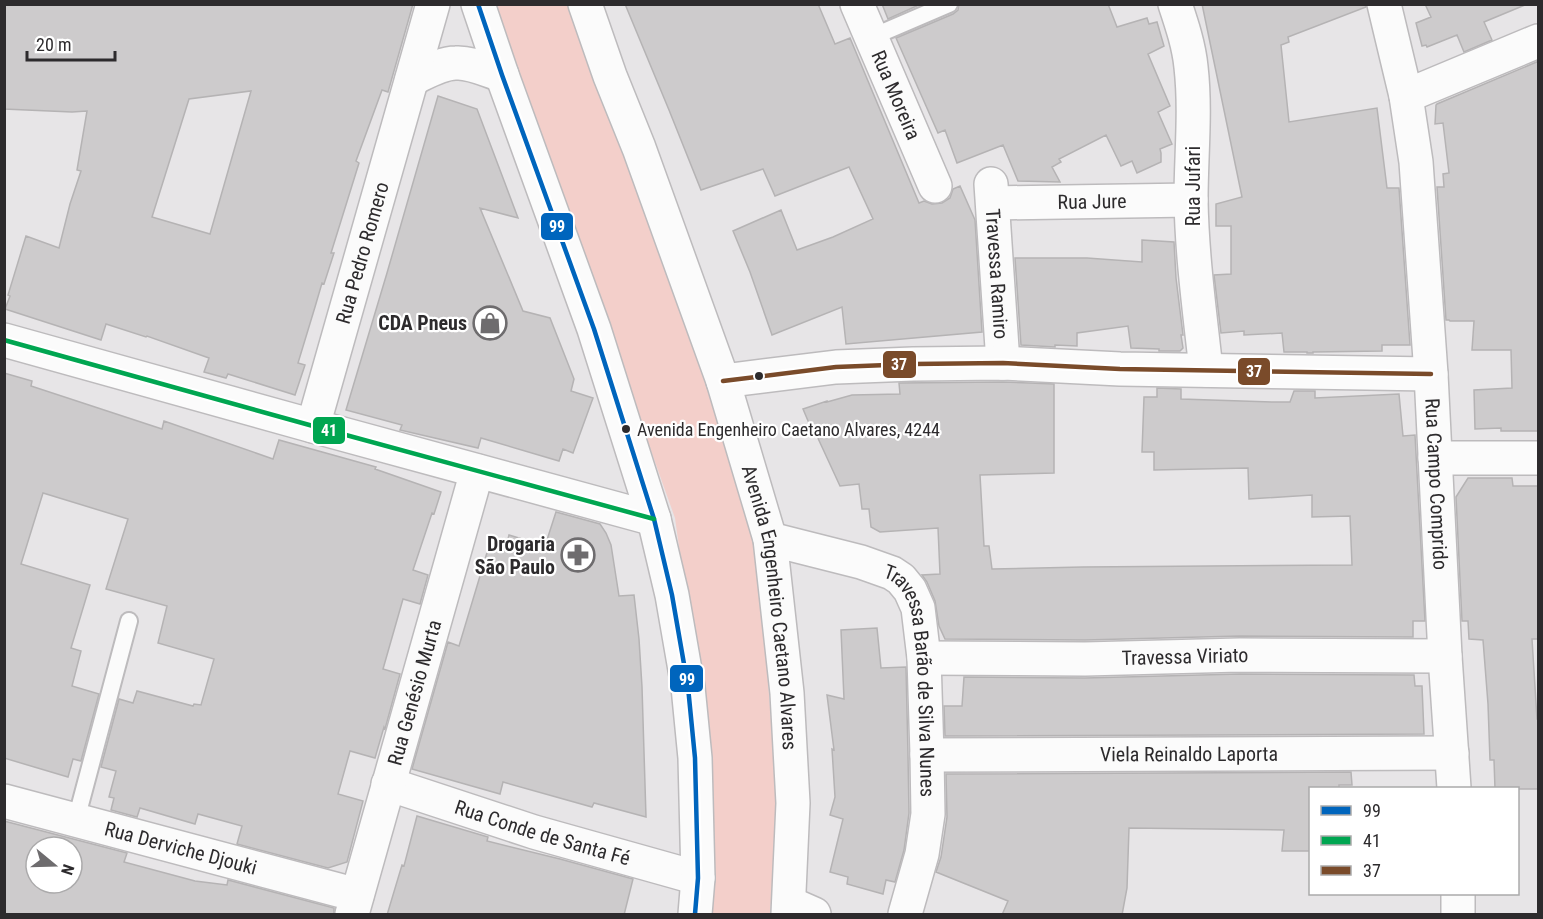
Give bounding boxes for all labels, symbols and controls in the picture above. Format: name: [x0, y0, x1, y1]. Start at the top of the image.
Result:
scale bar: [27, 24, 116, 62]
text: 20 m: [36, 34, 71, 55]
street label: Rua Moreira: [866, 47, 926, 143]
street label: Rua Jufari: [1181, 146, 1205, 226]
street label: Rua Pedro Romero: [331, 179, 394, 327]
street label: Rua Jure: [1057, 189, 1127, 214]
street label: Travessa Ramiro: [981, 208, 1013, 340]
line badge: 99: [540, 212, 574, 241]
text: 99: [549, 217, 565, 236]
shop icon: CDA Pneus: [472, 305, 508, 341]
place label: CDA Pneus: [378, 311, 467, 335]
line badge: 37: [882, 350, 917, 379]
text: 37: [891, 355, 907, 374]
line badge: 37: [1237, 357, 1271, 386]
text: 37: [1246, 362, 1262, 381]
unlabelled marker: [753, 370, 765, 382]
street label: Rua Campo Comprido: [1420, 398, 1453, 570]
line badge: 41: [312, 416, 346, 445]
place label: Avenida Engenheiro Caetano Alvares, 4244: [637, 419, 940, 440]
text: 41: [321, 421, 337, 440]
marker: Avenida Engenheiro Caetano Alvares, 4244: [620, 423, 632, 435]
street label: Avenida Engenheiro Caetano Alvares: [737, 462, 802, 751]
place label: Drogaria São Paulo: [475, 532, 555, 579]
pharmacy icon: Drogaria São Paulo: [560, 537, 596, 573]
street label: Travessa Barão de Silva Nunes: [881, 559, 940, 797]
street label: Rua Genésio Murta: [383, 617, 446, 768]
street label: Travessa Viriato: [1121, 643, 1248, 670]
line badge: 99: [669, 664, 704, 693]
text: 99: [679, 670, 695, 689]
street label: Viela Reinaldo Laporta: [1100, 742, 1278, 766]
legend: [1309, 787, 1519, 895]
street label: Rua Conde de Santa Fé: [452, 795, 633, 870]
text: 99: [1363, 800, 1381, 821]
street label: Rua Derviche Djouki: [102, 816, 260, 880]
text: 41: [1363, 830, 1381, 851]
north arrow: [24, 835, 84, 895]
text: 37: [1363, 860, 1381, 881]
text: N: [57, 862, 78, 877]

